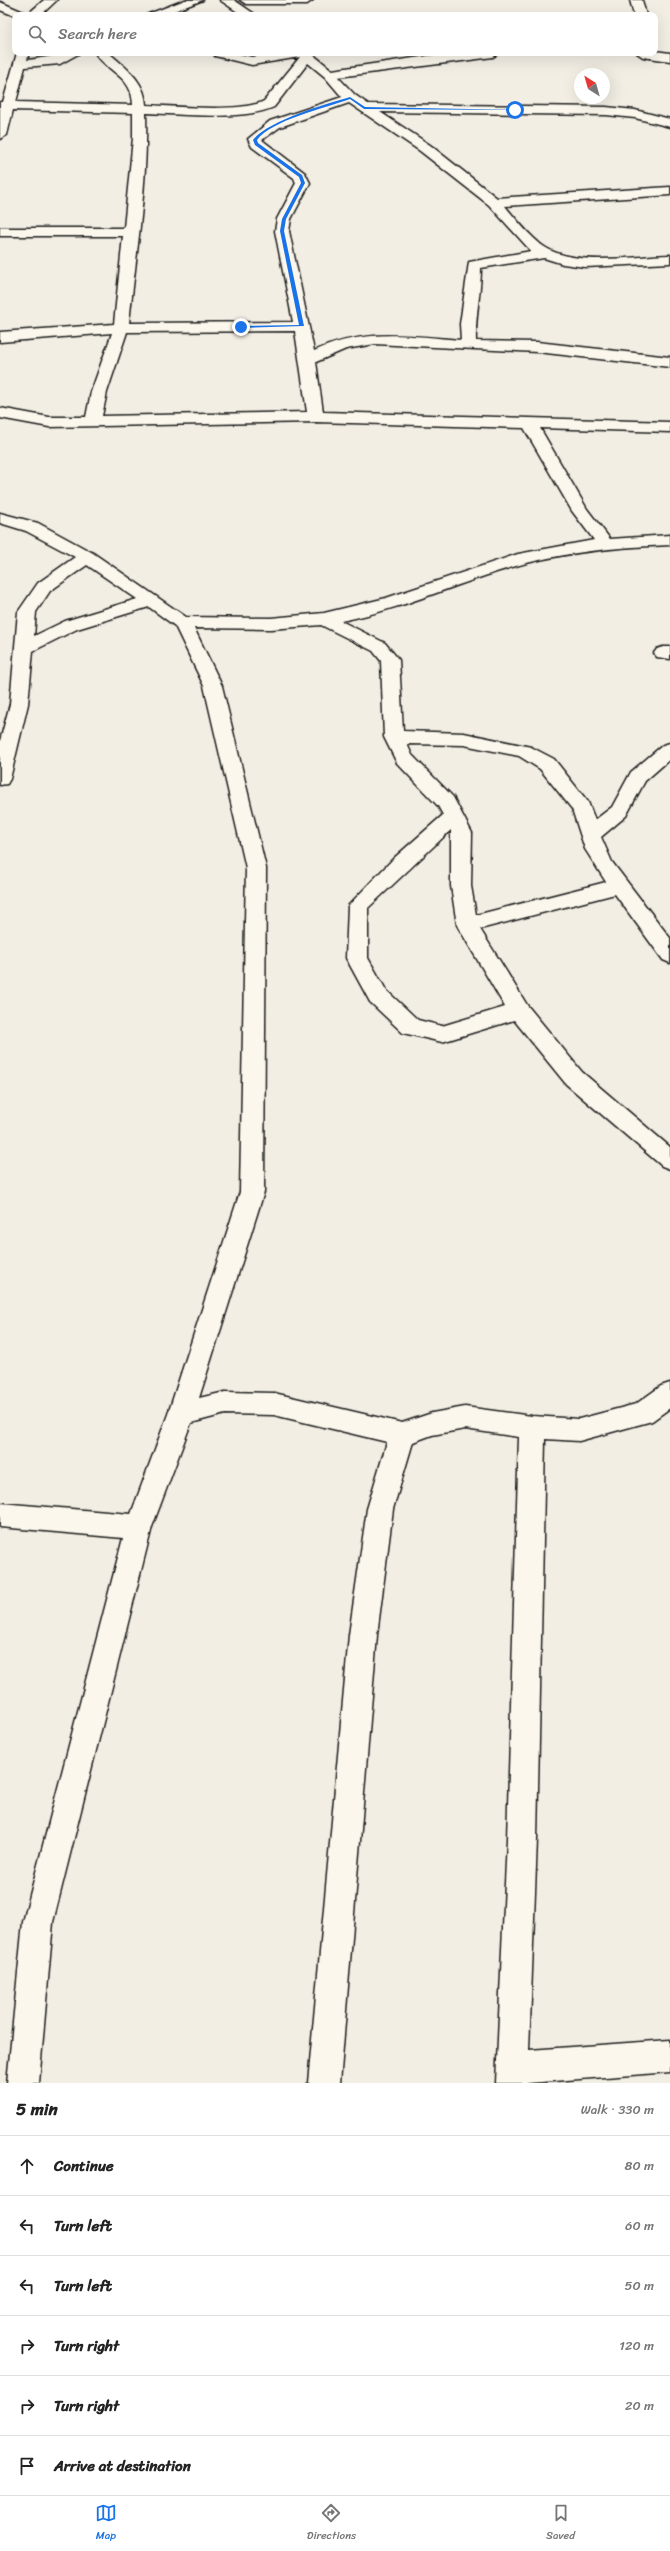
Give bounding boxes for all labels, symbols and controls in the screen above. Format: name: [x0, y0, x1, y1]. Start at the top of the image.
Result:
search box: [12, 12, 658, 56]
text: Search here: [58, 21, 137, 47]
icon: search: [26, 23, 48, 45]
north arrow: [574, 68, 610, 104]
route start: [506, 101, 524, 119]
route end: [232, 318, 250, 336]
text: 5 min: [16, 2094, 58, 2124]
text: Walk · 330 m: [581, 2098, 654, 2121]
text: Continue: [54, 2153, 114, 2179]
text: 80 m: [625, 2154, 654, 2177]
icon: ahead: [16, 2155, 38, 2177]
text: Turn left: [54, 2213, 112, 2239]
text: 60 m: [625, 2214, 654, 2237]
icon: left: [16, 2215, 38, 2237]
text: Turn left: [54, 2273, 112, 2299]
text: 50 m: [624, 2274, 654, 2297]
icon: left: [16, 2275, 38, 2297]
text: Turn right: [54, 2333, 119, 2359]
text: 120 m: [619, 2334, 654, 2357]
icon: right: [16, 2335, 38, 2357]
text: Turn right: [54, 2393, 119, 2419]
text: 20 m: [625, 2394, 654, 2417]
icon: right: [16, 2395, 38, 2417]
text: Arrive at destination: [54, 2453, 191, 2479]
icon: arrive: [16, 2455, 38, 2477]
tab: Map: [95, 2502, 117, 2545]
tab: Directions: [307, 2502, 356, 2545]
tab: Saved: [546, 2502, 575, 2545]

